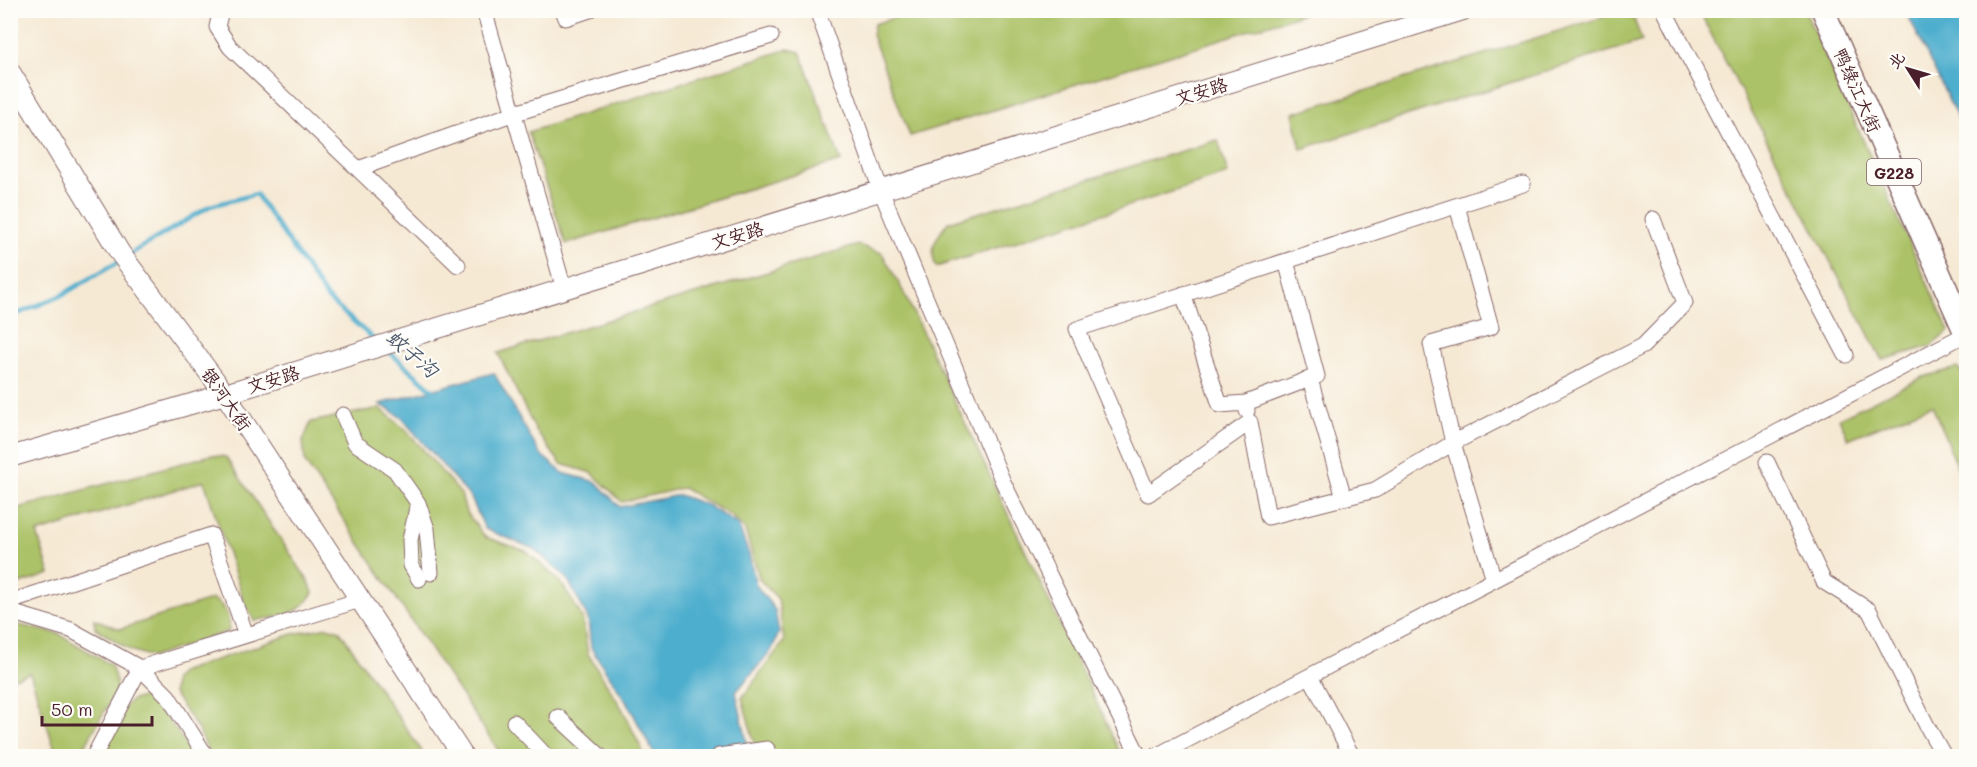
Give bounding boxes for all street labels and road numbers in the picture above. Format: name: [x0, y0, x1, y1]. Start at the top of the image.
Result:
street label: 鸭绿江大街: [1829, 44, 1887, 136]
street label: 文安路: [1172, 72, 1230, 110]
road number: G228: [1867, 159, 1921, 185]
street label: 文安路: [708, 216, 766, 254]
street label: 文安路: [244, 360, 302, 398]
street label: 银河大街: [197, 363, 257, 435]

